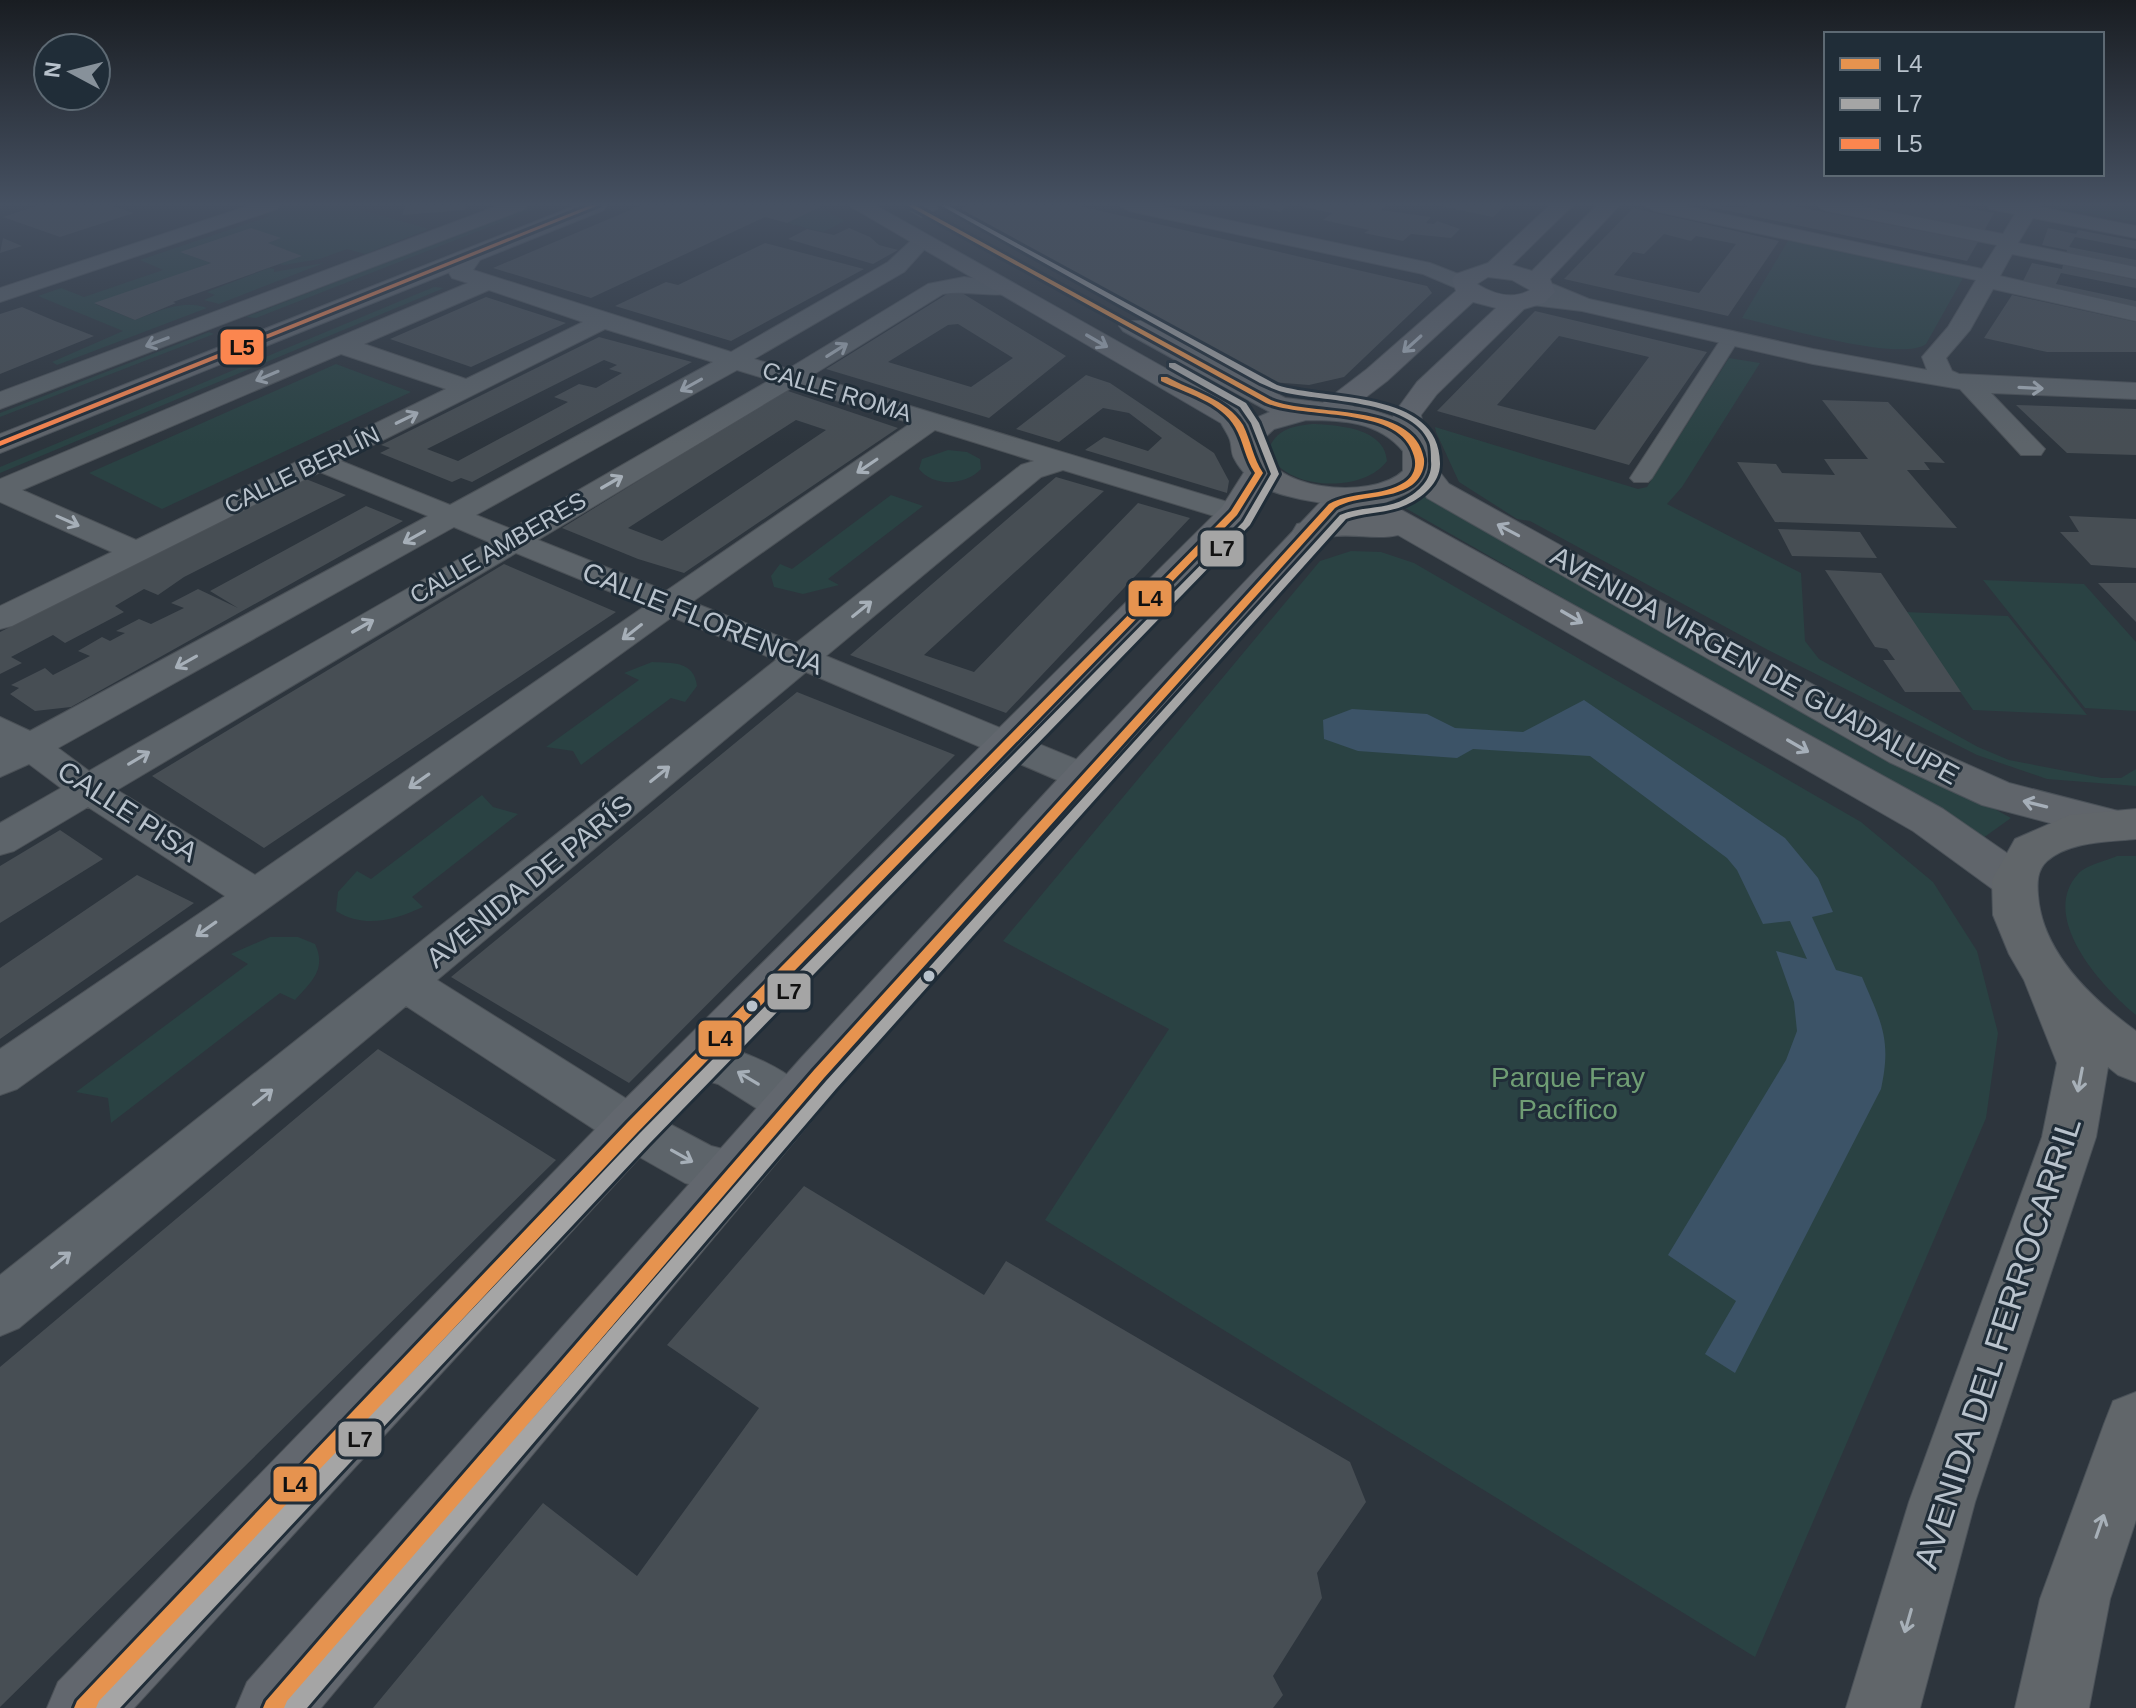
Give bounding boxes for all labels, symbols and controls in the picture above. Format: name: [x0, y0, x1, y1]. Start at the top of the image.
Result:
north arrow: [32, 32, 112, 112]
legend: [1824, 32, 2104, 176]
text: L4: [1896, 50, 1923, 77]
text: N: [39, 60, 66, 79]
text: L7: [1896, 90, 1923, 117]
text: L5: [1896, 130, 1923, 157]
line badge: L5: [219, 328, 265, 366]
one-way arrow: [1085, 334, 1109, 349]
one-way arrow: [1402, 334, 1422, 353]
text: L5: [229, 335, 255, 360]
one-way arrow: [145, 336, 170, 350]
one-way arrow: [825, 342, 848, 358]
street label: CALLE ROMA: [759, 356, 915, 427]
one-way arrow: [255, 370, 280, 385]
one-way arrow: [679, 377, 703, 393]
one-way arrow: [2017, 380, 2044, 395]
one-way arrow: [395, 410, 419, 426]
street label: CALLE BERLÍN: [220, 420, 384, 519]
one-way arrow: [857, 457, 879, 474]
one-way arrow: [600, 474, 624, 489]
street label: CALLE AMBERES: [405, 486, 591, 609]
one-way arrow: [55, 514, 80, 529]
one-way arrow: [1497, 521, 1520, 537]
line badge: L7: [1199, 529, 1245, 568]
one-way arrow: [403, 530, 426, 546]
text: L7: [1209, 536, 1235, 561]
street label: AVENIDA VIRGEN DE GUADALUPE: [1545, 540, 1964, 791]
street label: CALLE FLORENCIA: [578, 556, 828, 681]
line badge: L4: [1127, 579, 1173, 618]
text: L4: [1137, 586, 1164, 611]
one-way arrow: [851, 601, 872, 619]
one-way arrow: [1560, 609, 1583, 625]
one-way arrow: [351, 618, 374, 634]
one-way arrow: [622, 623, 643, 640]
one-way arrow: [175, 655, 198, 671]
one-way arrow: [1786, 738, 1809, 754]
one-way arrow: [127, 749, 150, 765]
street label: CALLE PISA: [52, 755, 204, 868]
one-way arrow: [649, 765, 670, 783]
one-way arrow: [408, 773, 430, 789]
street label: AVENIDA DE PARÍS: [420, 789, 638, 974]
one-way arrow: [2023, 796, 2049, 811]
one-way arrow: [195, 921, 217, 937]
unlabelled marker: [921, 968, 937, 984]
line badge: L7: [766, 972, 812, 1011]
text: L7: [776, 979, 802, 1004]
unlabelled marker: [744, 998, 760, 1014]
line badge: L4: [697, 1019, 743, 1058]
text: L4: [707, 1026, 734, 1051]
park label: Parque Fray Pacífico: [1491, 1062, 1645, 1125]
one-way arrow: [2072, 1067, 2087, 1092]
one-way arrow: [737, 1069, 760, 1085]
one-way arrow: [252, 1088, 273, 1106]
street label: AVENIDA DEL FERROCARRIL: [1906, 1113, 2088, 1573]
one-way arrow: [670, 1148, 693, 1164]
one-way arrow: [50, 1251, 71, 1269]
line badge: L7: [337, 1420, 383, 1458]
text: L7: [347, 1427, 373, 1452]
line badge: L4: [272, 1465, 318, 1503]
text: L4: [282, 1472, 309, 1497]
one-way arrow: [2094, 1513, 2109, 1538]
one-way arrow: [1900, 1607, 1915, 1633]

